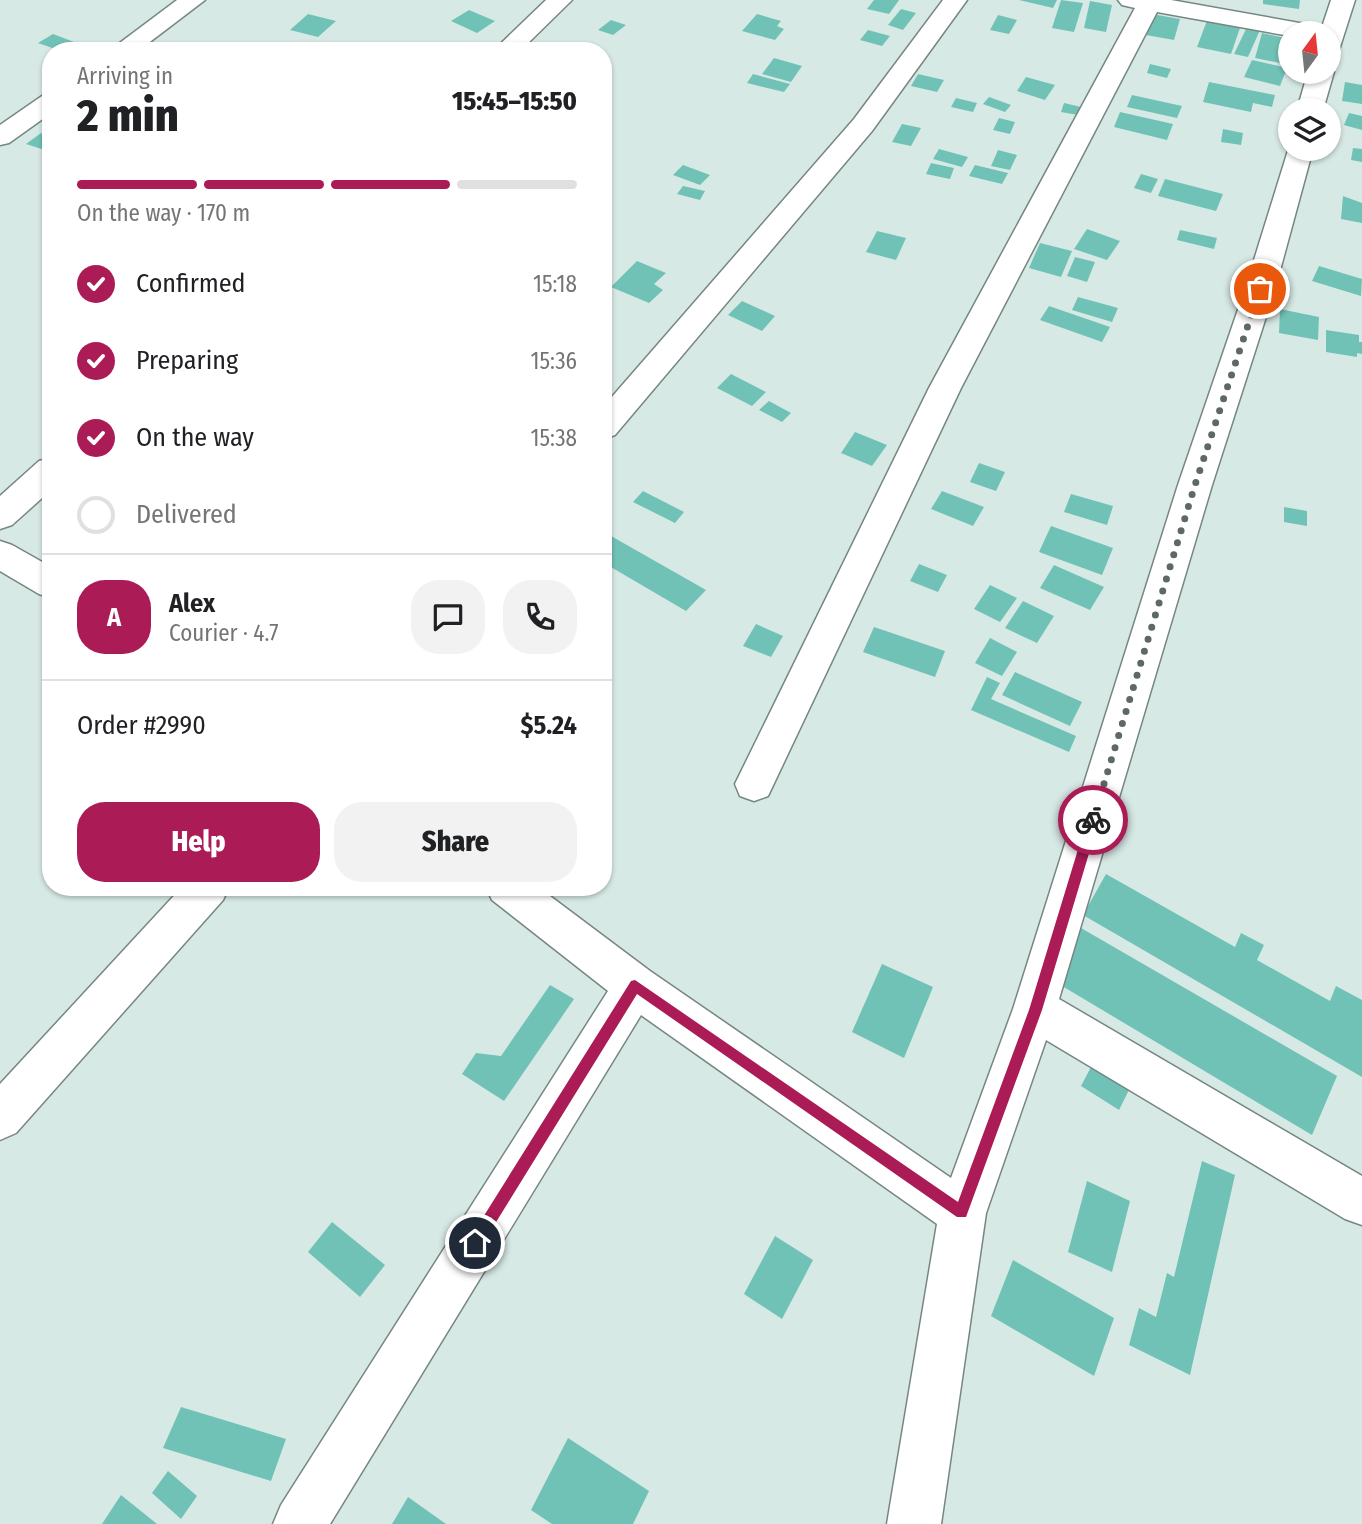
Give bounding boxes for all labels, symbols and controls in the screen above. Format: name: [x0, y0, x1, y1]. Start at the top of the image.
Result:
north arrow: [1278, 21, 1340, 84]
map controls: [1278, 21, 1341, 161]
text: Arriving in: [77, 62, 173, 90]
text: 15:45–15:50: [452, 86, 577, 117]
text: 2 min: [77, 88, 179, 143]
button: layers: [1278, 98, 1341, 161]
text: On the way · 170 m: [77, 199, 250, 227]
pin: [1230, 259, 1290, 319]
icon: check: [77, 265, 115, 303]
text: Confirmed: [136, 268, 246, 299]
text: 15:18: [533, 270, 577, 298]
icon: bag: [1241, 270, 1279, 308]
icon: check: [77, 342, 115, 380]
text: Preparing: [136, 345, 238, 376]
text: 15:36: [531, 347, 577, 375]
icon: check: [77, 419, 115, 457]
text: On the way: [136, 422, 254, 453]
text: 15:38: [531, 424, 577, 452]
text: Delivered: [136, 499, 237, 530]
button: chat: [411, 580, 485, 654]
button: phone: [503, 580, 577, 654]
text: Alex: [169, 588, 215, 619]
text: A: [107, 602, 121, 633]
text: Courier · 4.7: [169, 619, 279, 647]
text: Order #2990: [77, 710, 206, 741]
text: $5.24: [520, 710, 577, 741]
courier: [1058, 785, 1128, 855]
icon: bike: [1074, 801, 1112, 839]
button: Help: [77, 802, 320, 882]
button: Share: [334, 802, 577, 882]
pin: [445, 1213, 505, 1273]
icon: home: [456, 1224, 494, 1262]

